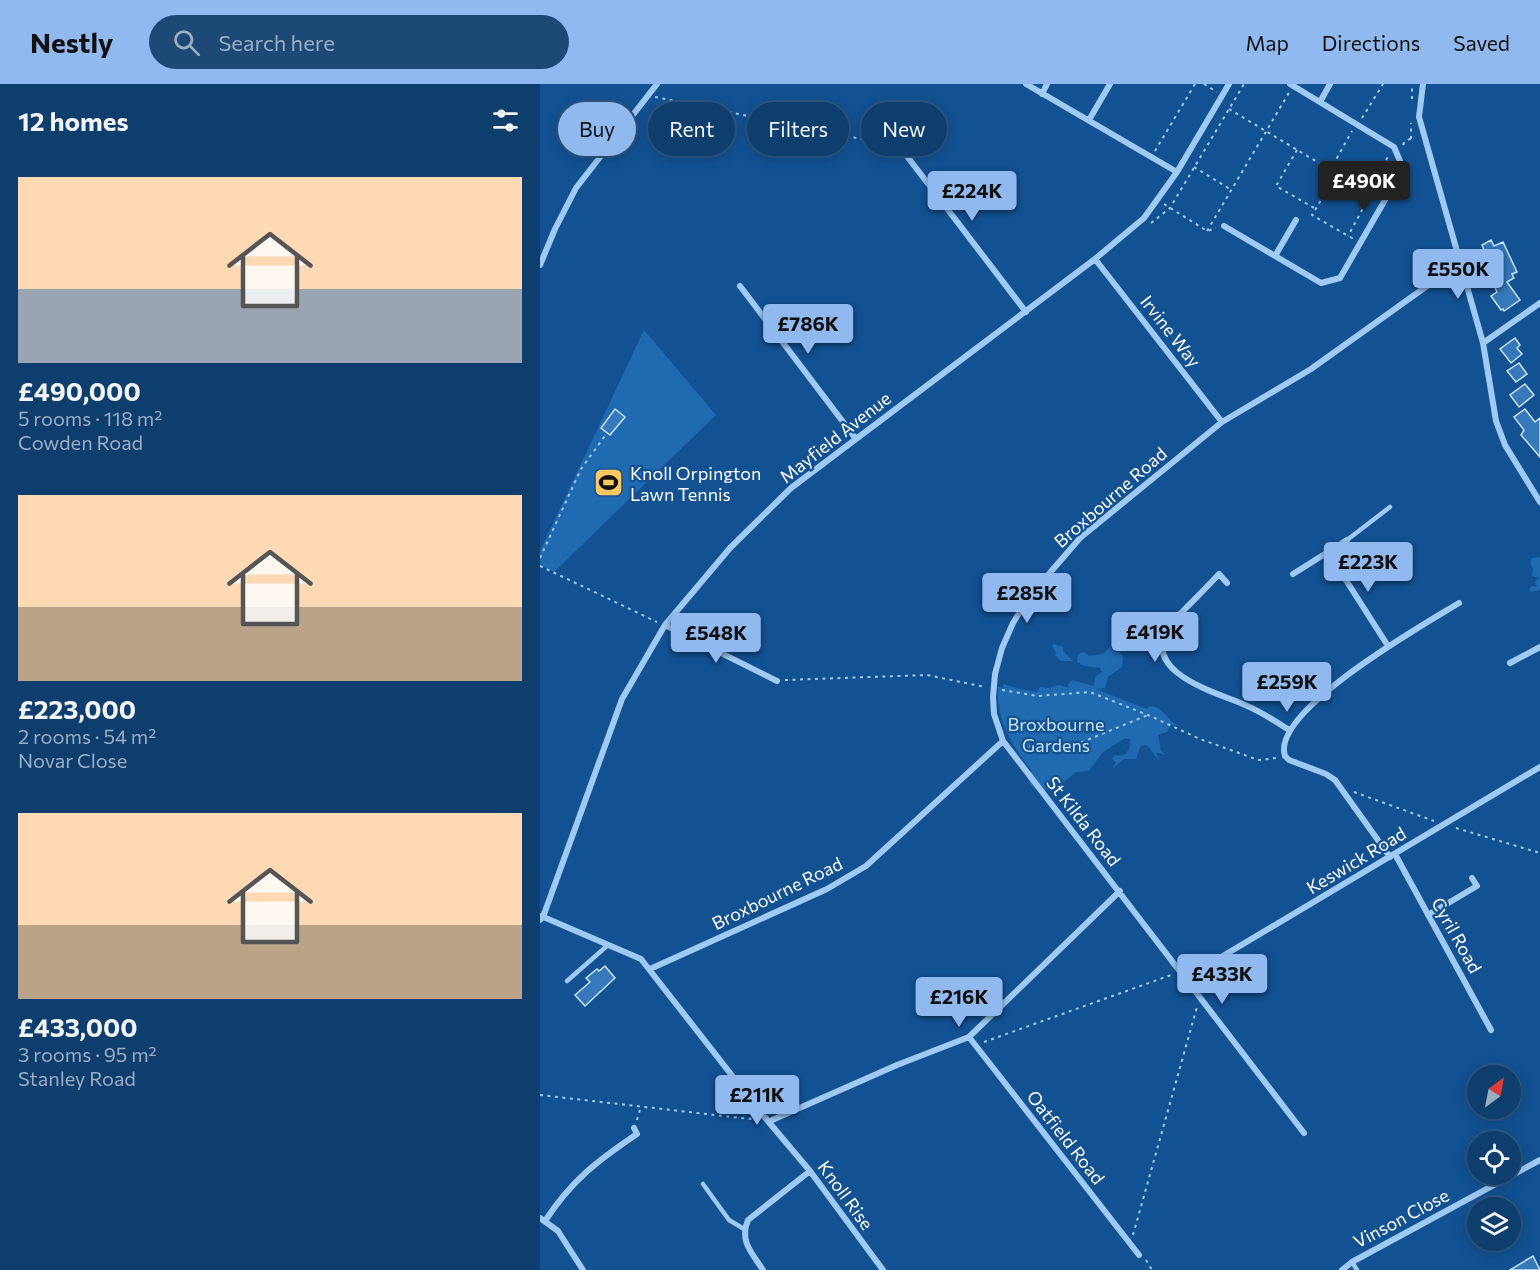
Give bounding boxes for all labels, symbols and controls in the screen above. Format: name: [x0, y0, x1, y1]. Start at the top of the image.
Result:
search box: [149, 15, 569, 69]
text: Nestly: [30, 25, 113, 59]
icon: search: [170, 26, 203, 59]
text: Search here: [218, 29, 335, 56]
text: Map: [1246, 30, 1289, 55]
text: Directions: [1322, 30, 1420, 55]
text: Saved: [1453, 30, 1510, 55]
chip: Buy: [558, 102, 636, 156]
chip: Rent: [648, 102, 735, 156]
chip: Filters: [747, 102, 849, 156]
chip: New: [861, 102, 947, 156]
icon: filters: [489, 104, 522, 137]
text: 12 homes: [18, 105, 129, 136]
pin: £490K: [1322, 161, 1406, 212]
text: £490K: [1332, 168, 1396, 192]
pin: £224K: [930, 171, 1014, 222]
text: £224K: [942, 178, 1002, 202]
icon: home: [216, 216, 324, 324]
pin: £550K: [1416, 249, 1500, 300]
text: £550K: [1427, 256, 1489, 280]
street label: Irvine Way: [1136, 291, 1206, 371]
pin: £786K: [766, 304, 850, 355]
text: £786K: [777, 311, 839, 335]
text: £490,000: [18, 375, 141, 406]
street label: Mayfield Avenue: [775, 387, 895, 487]
text: 5 rooms · 118 m²: [18, 406, 162, 430]
text: Cowden Road: [18, 430, 143, 454]
street label: Broxbourne Road: [1049, 442, 1171, 552]
place label: Knoll Orpington Lawn Tennis: [630, 462, 761, 505]
sports icon: Knoll Orpington Lawn Tennis: [593, 467, 625, 499]
icon: home: [216, 534, 324, 642]
pin: £223K: [1326, 542, 1410, 593]
text: £223K: [1338, 549, 1398, 573]
pin: £285K: [985, 573, 1069, 624]
text: £285K: [996, 580, 1058, 604]
pin: £419K: [1113, 612, 1197, 663]
pin: £548K: [674, 613, 758, 664]
text: £419K: [1125, 619, 1185, 643]
text: £548K: [685, 620, 747, 644]
pin: £259K: [1245, 662, 1329, 713]
text: £259K: [1256, 669, 1318, 693]
text: £223,000: [18, 693, 136, 724]
park label: Broxbourne Gardens: [1008, 713, 1104, 756]
text: 2 rooms · 54 m²: [18, 724, 156, 748]
text: Novar Close: [18, 748, 127, 772]
street label: St Kilda Road: [1042, 772, 1126, 870]
street label: Keswick Road: [1302, 822, 1410, 898]
icon: home: [216, 852, 324, 960]
street label: Broxbourne Road: [708, 852, 846, 934]
street label: Cyril Road: [1427, 893, 1487, 977]
pin: £433K: [1180, 954, 1264, 1005]
text: £433K: [1191, 961, 1253, 985]
pin: £216K: [917, 977, 1001, 1028]
text: £216K: [930, 984, 988, 1008]
text: £433,000: [18, 1011, 137, 1042]
text: 3 rooms · 95 m²: [18, 1042, 157, 1066]
north arrow: [1467, 1065, 1521, 1119]
map controls: [1467, 1065, 1521, 1251]
text: Stanley Road: [18, 1066, 136, 1090]
pin: £211K: [715, 1075, 799, 1126]
text: £211K: [729, 1082, 785, 1106]
street label: Oatfield Road: [1022, 1086, 1110, 1188]
button: locate: [1467, 1131, 1521, 1185]
street label: Knoll Rise: [814, 1156, 878, 1234]
street label: Vinson Close: [1349, 1184, 1453, 1252]
button: layers: [1467, 1197, 1521, 1251]

